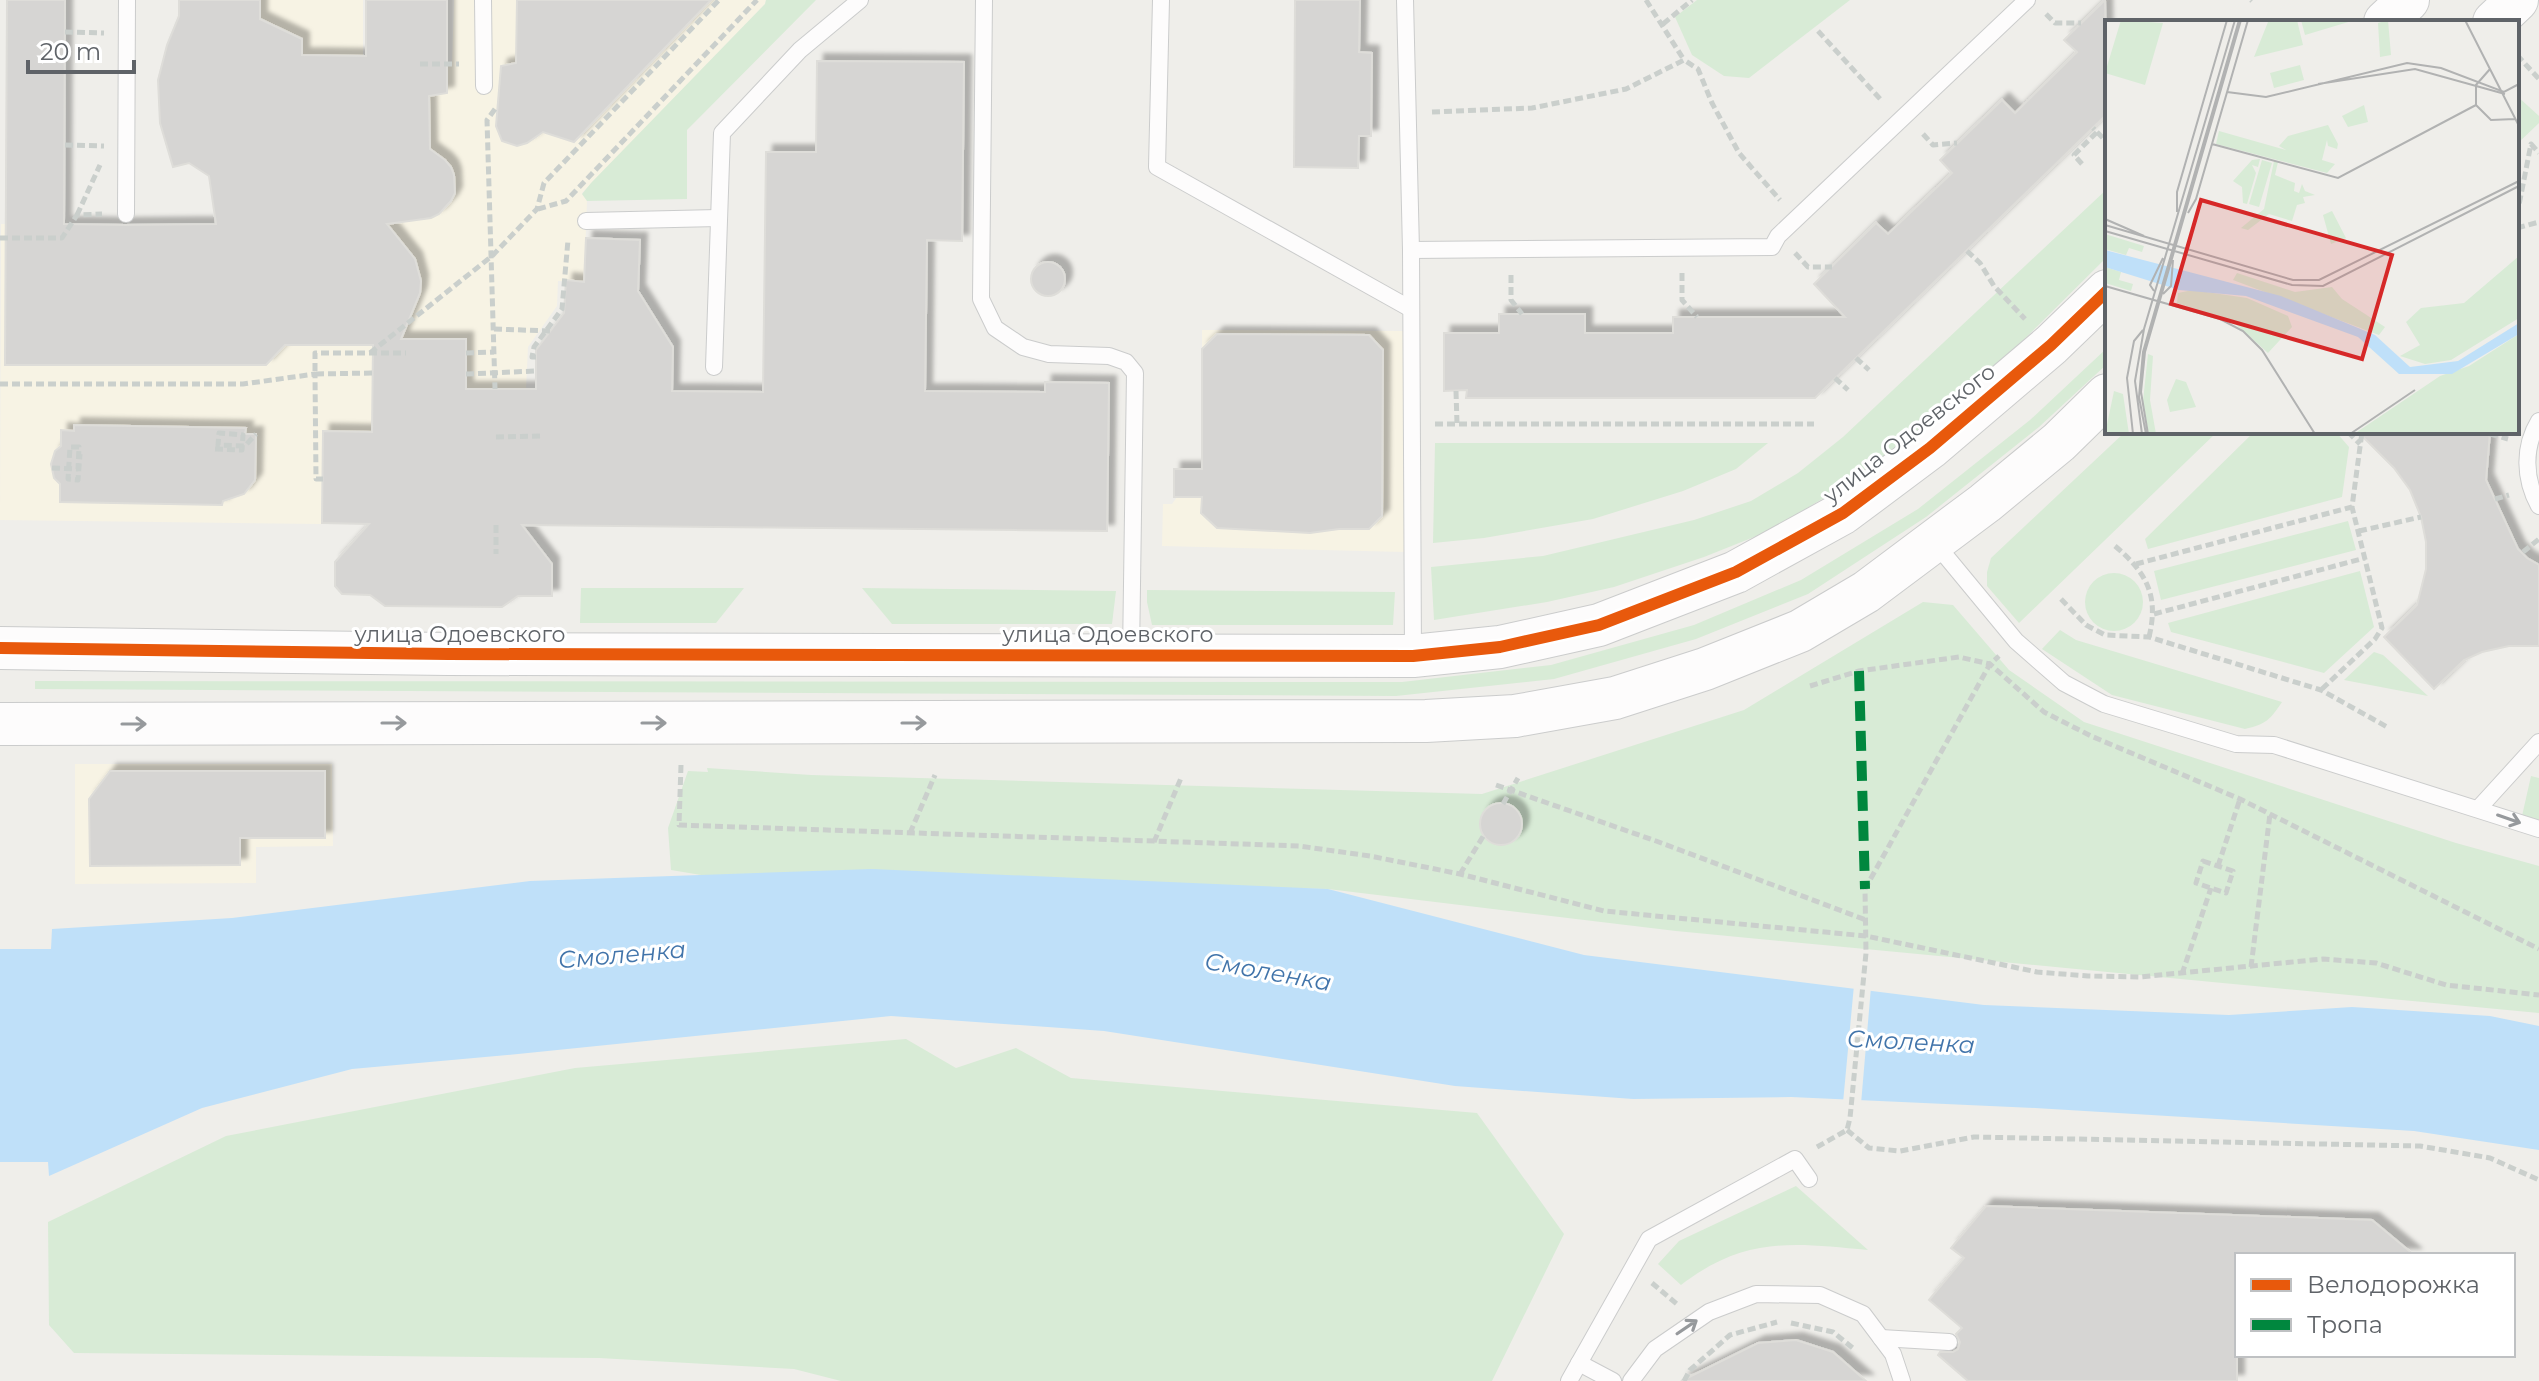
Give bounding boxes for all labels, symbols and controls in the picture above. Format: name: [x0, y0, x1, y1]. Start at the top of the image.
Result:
inset map: [2105, 20, 2519, 434]
scale bar: [28, 24, 134, 74]
text: 20 m: [40, 37, 101, 66]
street label: улица Одоевского: [1817, 358, 2001, 510]
street label: улица Одоевского: [354, 621, 565, 648]
street label: улица Одоевского: [1002, 621, 1213, 648]
one-way arrow: [380, 715, 407, 731]
one-way arrow: [640, 715, 667, 731]
one-way arrow: [900, 715, 927, 731]
one-way arrow: [120, 716, 147, 732]
one-way arrow: [2496, 813, 2521, 828]
water label: Смоленка: [557, 934, 687, 975]
water label: Смоленка: [1202, 946, 1334, 997]
water label: Смоленка: [1846, 1024, 1976, 1059]
legend: [2235, 1253, 2515, 1357]
text: Велодорожка: [2307, 1270, 2480, 1299]
text: Тропа: [2307, 1310, 2383, 1339]
one-way arrow: [1675, 1319, 1697, 1335]

